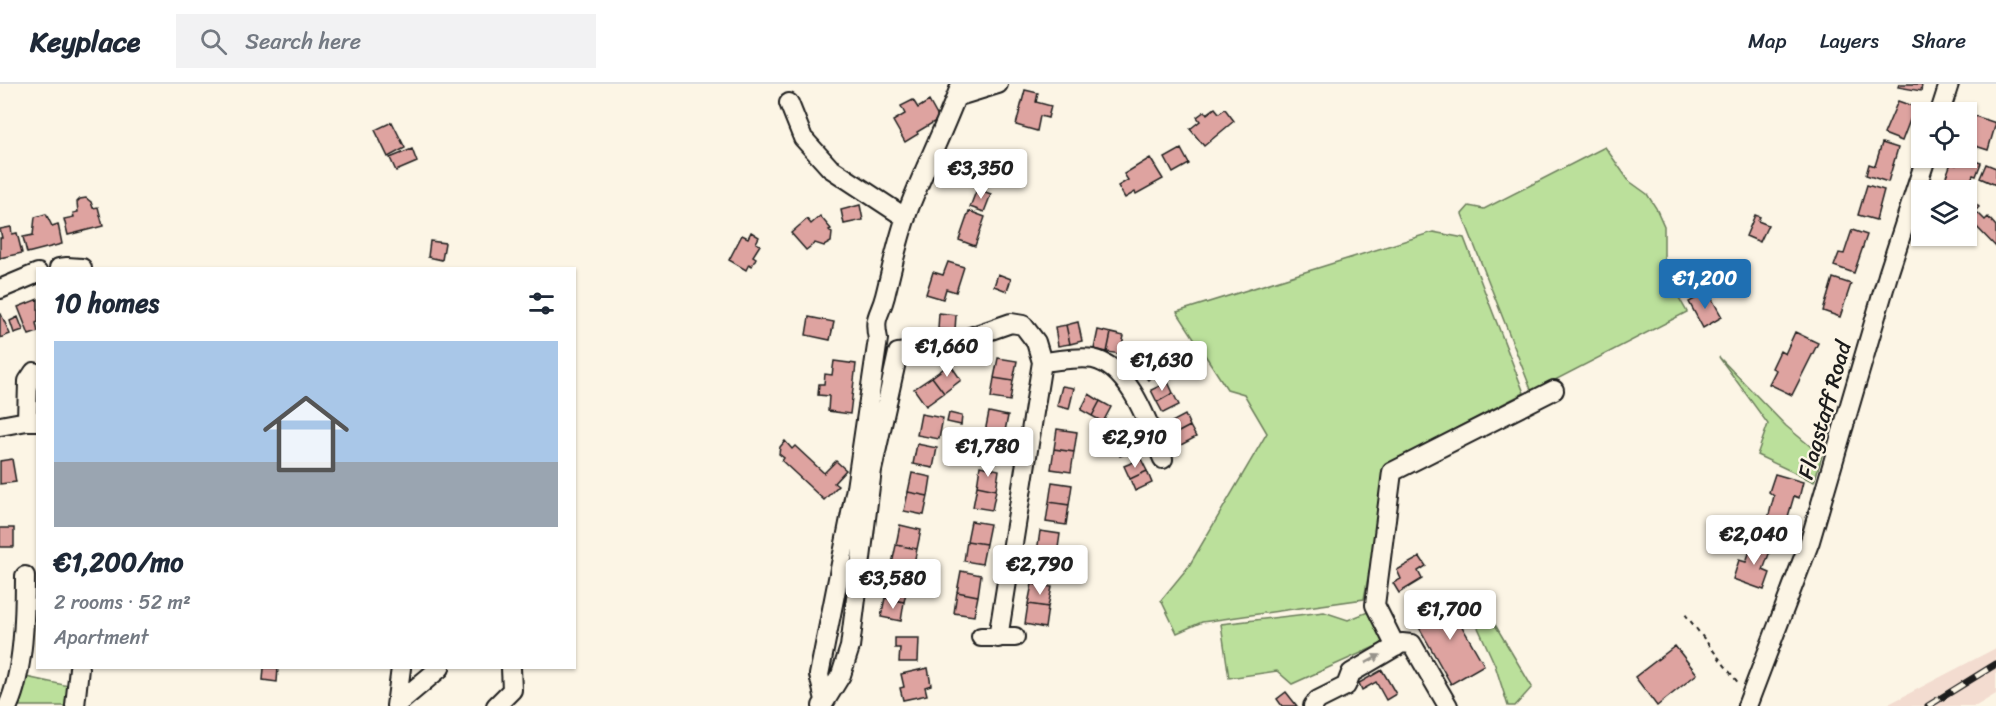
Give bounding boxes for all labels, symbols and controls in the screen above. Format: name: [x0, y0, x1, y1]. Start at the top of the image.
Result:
search box: [176, 14, 596, 68]
text: Keyplace: [30, 17, 140, 66]
text: Search here: [245, 22, 361, 61]
text: Map: [1748, 22, 1787, 60]
text: Layers: [1820, 22, 1879, 60]
text: Share: [1912, 22, 1966, 60]
icon: search: [197, 25, 230, 58]
map controls: [1911, 102, 1977, 246]
button: locate: [1911, 102, 1977, 168]
pin: €3,350: [932, 149, 1030, 200]
text: €3,350: [948, 151, 1014, 186]
button: layers: [1911, 180, 1977, 246]
pin: €1,200: [1656, 259, 1754, 310]
text: €1,200: [1673, 261, 1737, 296]
text: 10 homes: [54, 280, 159, 326]
icon: filters: [525, 287, 558, 320]
pin: €1,660: [898, 327, 996, 378]
text: €1,660: [916, 329, 978, 364]
street label: Flagstaff Road: [1786, 335, 1863, 484]
pin: €1,630: [1113, 341, 1211, 392]
text: €1,630: [1131, 343, 1193, 378]
icon: home: [252, 380, 360, 488]
pin: €2,910: [1086, 418, 1184, 469]
text: €2,910: [1103, 420, 1167, 455]
pin: €1,780: [939, 427, 1037, 478]
text: €1,780: [956, 429, 1020, 464]
pin: €2,040: [1705, 515, 1803, 566]
text: €2,040: [1720, 517, 1788, 552]
text: €1,200/mo: [54, 539, 183, 585]
pin: €2,790: [991, 545, 1089, 596]
text: €2,790: [1007, 547, 1073, 582]
pin: €3,580: [844, 559, 942, 610]
text: €3,580: [860, 561, 926, 596]
text: 2 rooms · 52 m²: [54, 585, 191, 620]
pin: €1,700: [1401, 590, 1499, 641]
text: €1,700: [1418, 592, 1482, 627]
text: Apartment: [54, 620, 148, 655]
one-way arrow: [1365, 654, 1382, 664]

